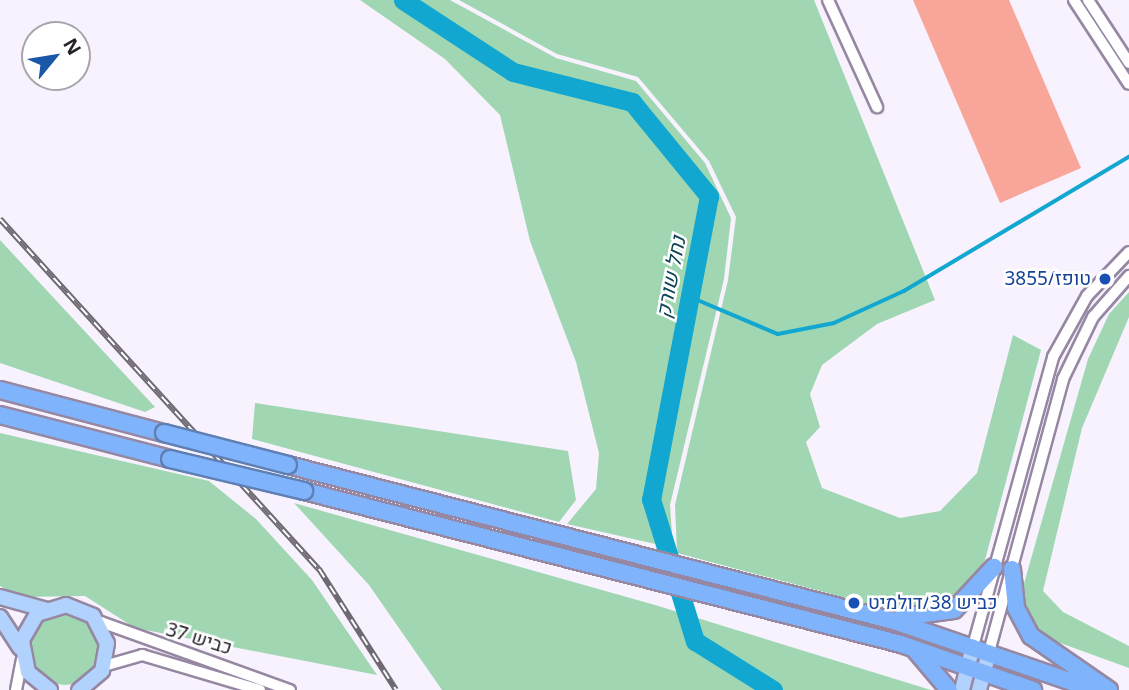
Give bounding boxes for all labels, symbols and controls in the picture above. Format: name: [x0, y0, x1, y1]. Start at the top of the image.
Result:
north arrow: [21, 21, 91, 91]
text: N: [57, 33, 88, 60]
water label: נחל שורק: [650, 234, 690, 320]
place label: 3855/טופז: [1005, 268, 1091, 290]
marker: 3855/טופז: [1097, 271, 1113, 287]
place label: כביש 38/דולמיט: [868, 592, 998, 614]
marker: כביש 38/דולמיט: [846, 595, 862, 611]
street label: כביש 37: [163, 618, 235, 660]

